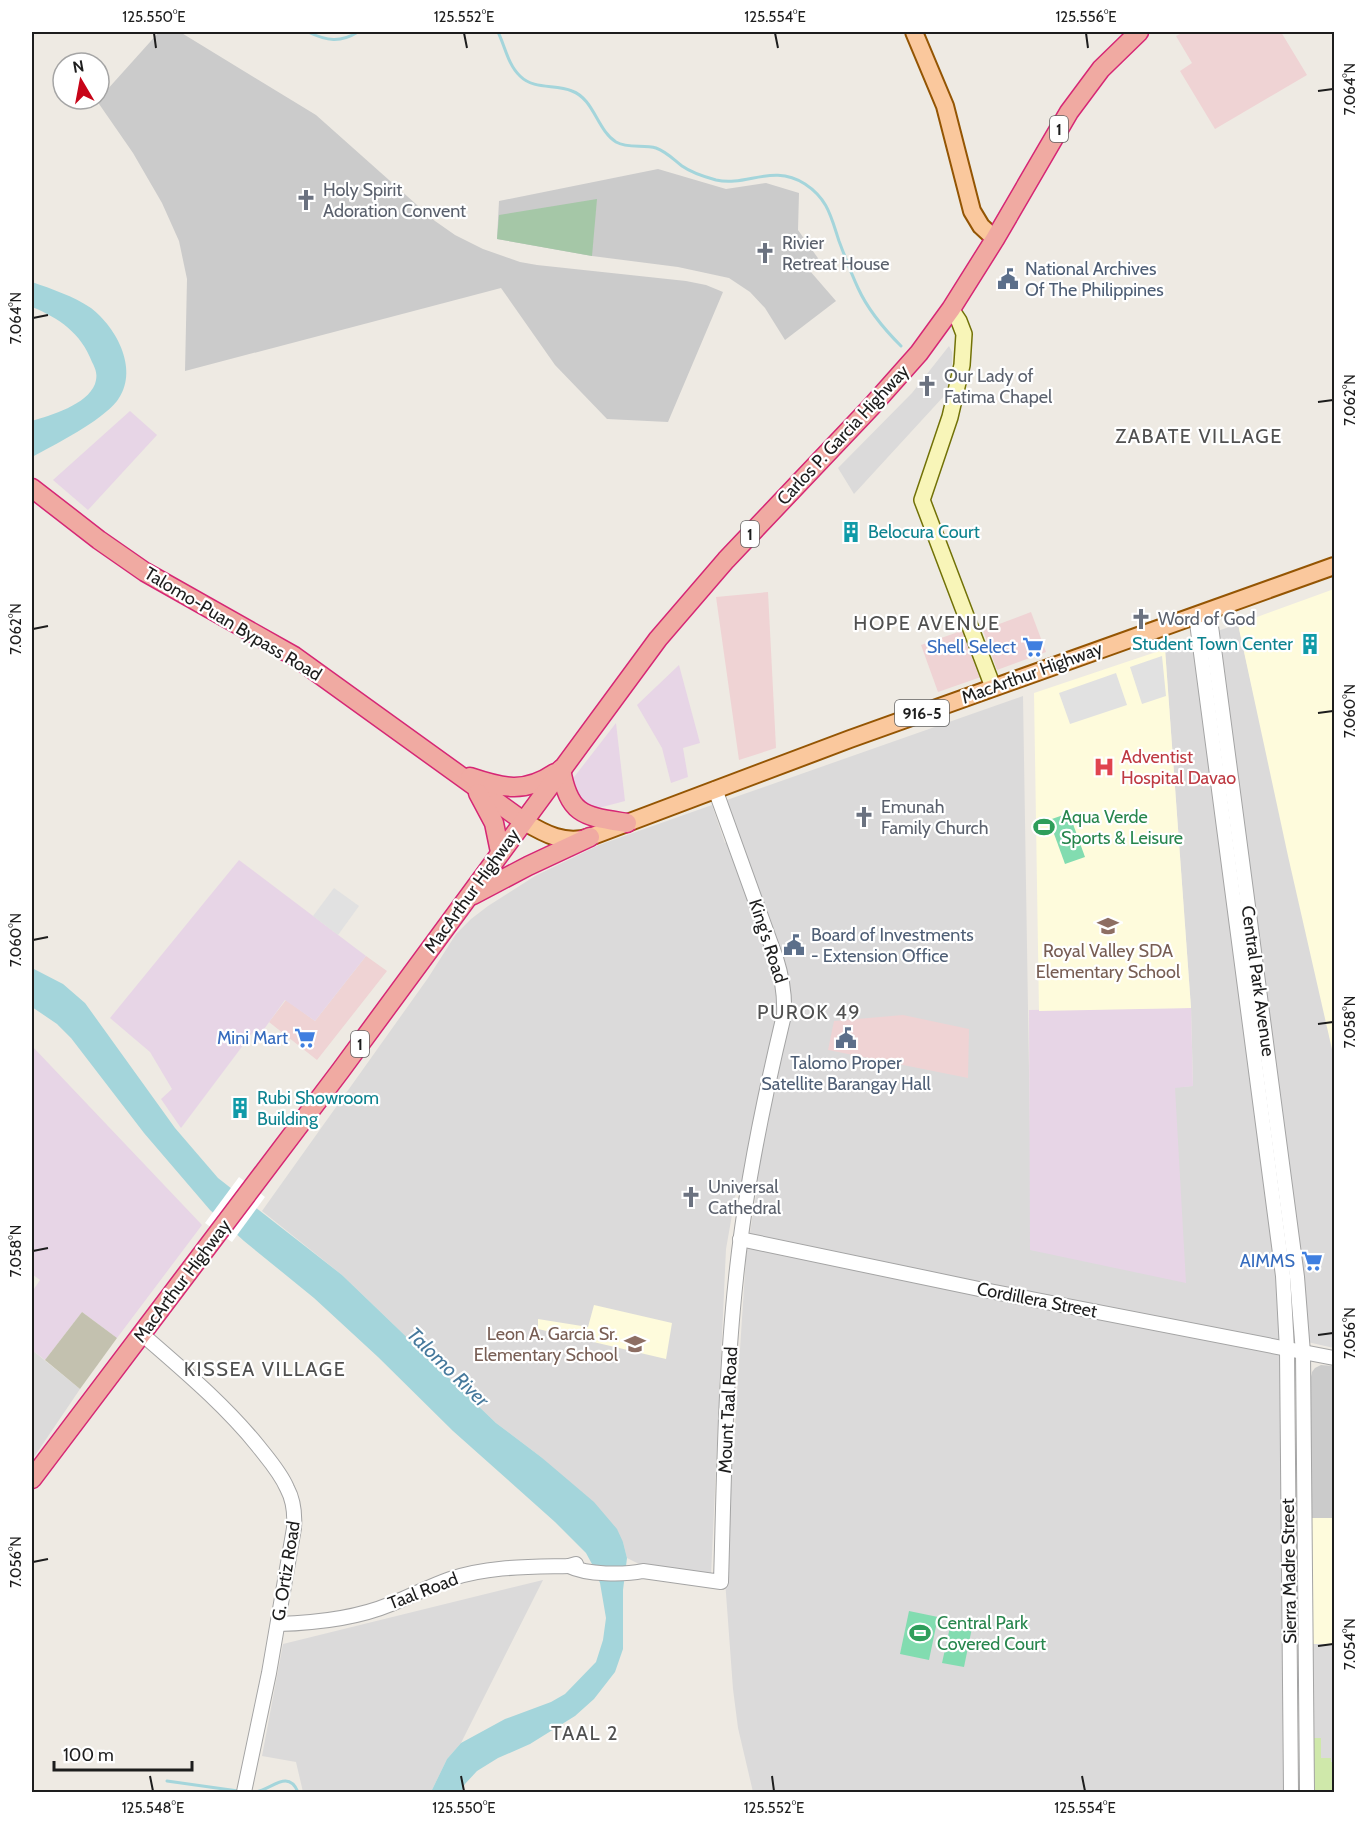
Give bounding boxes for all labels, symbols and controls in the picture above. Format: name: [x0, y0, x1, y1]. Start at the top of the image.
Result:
text: 125.550°E: [122, 8, 186, 26]
text: 125.552°E: [434, 8, 494, 26]
text: 125.554°E: [744, 8, 806, 26]
text: 125.556°E: [1055, 8, 1117, 26]
north arrow: [51, 51, 111, 111]
text: N: [71, 56, 86, 77]
text: 7.064°N: [1341, 63, 1359, 115]
road number: 1: [1050, 116, 1068, 142]
place label: Holy Spirit Adoration Convent: [323, 179, 466, 222]
church icon: Holy Spirit Adoration Convent: [294, 188, 318, 212]
place label: Rivier Retreat House: [782, 232, 890, 275]
church icon: Rivier Retreat House: [753, 241, 777, 265]
place label: National Archives Of The Philippines: [1025, 258, 1164, 301]
public building icon: National Archives Of The Philippines: [996, 267, 1020, 291]
text: 7.064°N: [7, 292, 25, 344]
street label: Carlos P. Garcia Highway: [772, 360, 914, 510]
place label: Our Lady of Fatima Chapel: [944, 365, 1053, 408]
church icon: Our Lady of Fatima Chapel: [915, 374, 939, 398]
text: 7.062°N: [1341, 374, 1359, 426]
district label: ZABATE VILLAGE: [1115, 424, 1283, 448]
building icon: Belocura Court: [839, 520, 863, 544]
road number: 1: [741, 521, 759, 547]
place label: Belocura Court: [868, 521, 980, 543]
street label: Talomo-Puan Bypass Road: [140, 562, 326, 686]
text: 7.062°N: [7, 603, 25, 655]
church icon: Word of God: [1129, 607, 1153, 631]
place label: Word of God: [1158, 608, 1255, 630]
district label: HOPE AVENUE: [853, 611, 1001, 635]
building icon: Student Town Center: [1298, 632, 1322, 656]
place label: Student Town Center: [1132, 633, 1293, 655]
supermarket icon: Shell Select: [1021, 635, 1045, 659]
place label: Shell Select: [927, 636, 1016, 658]
street label: MacArthur Highway: [959, 637, 1105, 709]
text: 7.060°N: [1341, 684, 1359, 738]
road number: 916-5: [895, 700, 949, 726]
place label: Adventist Hospital Davao: [1121, 746, 1236, 789]
hospital icon: Adventist Hospital Davao: [1092, 755, 1116, 779]
place label: Emunah Family Church: [881, 796, 989, 839]
church icon: Emunah Family Church: [852, 805, 876, 829]
place label: Aqua Verde Sports & Leisure: [1061, 806, 1183, 849]
sports icon: Aqua Verde Sports & Leisure: [1032, 815, 1056, 839]
street label: MacArthur Highway: [419, 825, 525, 957]
street label: King's Road: [744, 896, 792, 986]
street label: Central Park Avenue: [1237, 904, 1279, 1058]
text: 7.060°N: [7, 913, 25, 967]
school or university icon: Royal Valley SDA Elementary School: [1096, 914, 1120, 938]
place label: Board of Investments - Extension Office: [811, 924, 974, 967]
public building icon: Board of Investments - Extension Office: [782, 933, 806, 957]
place label: Royal Valley SDA Elementary School: [1036, 940, 1181, 983]
text: 7.058°N: [1341, 996, 1359, 1048]
district label: PUROK 49: [757, 1000, 861, 1024]
supermarket icon: Mini Mart: [293, 1026, 317, 1050]
public building icon: Talomo Proper Satellite Barangay Hall: [834, 1026, 858, 1050]
place label: Mini Mart: [217, 1027, 288, 1049]
road number: 1: [351, 1031, 369, 1057]
place label: Talomo Proper Satellite Barangay Hall: [761, 1052, 931, 1095]
place label: Rubi Showroom Building: [257, 1087, 379, 1130]
building icon: Rubi Showroom Building: [228, 1096, 252, 1120]
place label: Universal Cathedral: [708, 1176, 782, 1219]
church icon: Universal Cathedral: [679, 1185, 703, 1209]
street label: MacArthur Highway: [129, 1215, 235, 1347]
text: 7.058°N: [7, 1225, 25, 1277]
supermarket icon: AIMMS: [1300, 1249, 1324, 1273]
place label: AIMMS: [1240, 1250, 1295, 1272]
street label: Cordillera Street: [975, 1278, 1099, 1322]
text: 7.056°N: [1341, 1307, 1359, 1359]
water label: Talomo River: [402, 1322, 494, 1412]
place label: Leon A. Garcia Sr. Elementary School: [474, 1323, 619, 1366]
school or university icon: Leon A. Garcia Sr. Elementary School: [623, 1332, 647, 1356]
street label: Mount Taal Road: [714, 1346, 742, 1474]
district label: KISSEA VILLAGE: [184, 1357, 346, 1381]
street label: Sierra Madre Street: [1277, 1498, 1301, 1644]
street label: G. Ortiz Road: [267, 1520, 305, 1622]
text: 7.056°N: [7, 1536, 25, 1588]
street label: Taal Road: [385, 1568, 461, 1614]
place label: Central Park Covered Court: [937, 1612, 1046, 1655]
text: 7.054°N: [1341, 1618, 1359, 1670]
sports icon: Central Park Covered Court: [908, 1621, 932, 1645]
district label: TAAL 2: [551, 1721, 619, 1745]
scale bar: [54, 1734, 192, 1772]
text: 100 m: [63, 1744, 114, 1766]
text: 125.548°E: [122, 1799, 184, 1817]
text: 125.550°E: [432, 1799, 496, 1817]
text: 125.552°E: [744, 1799, 804, 1817]
text: 125.554°E: [1054, 1799, 1116, 1817]

